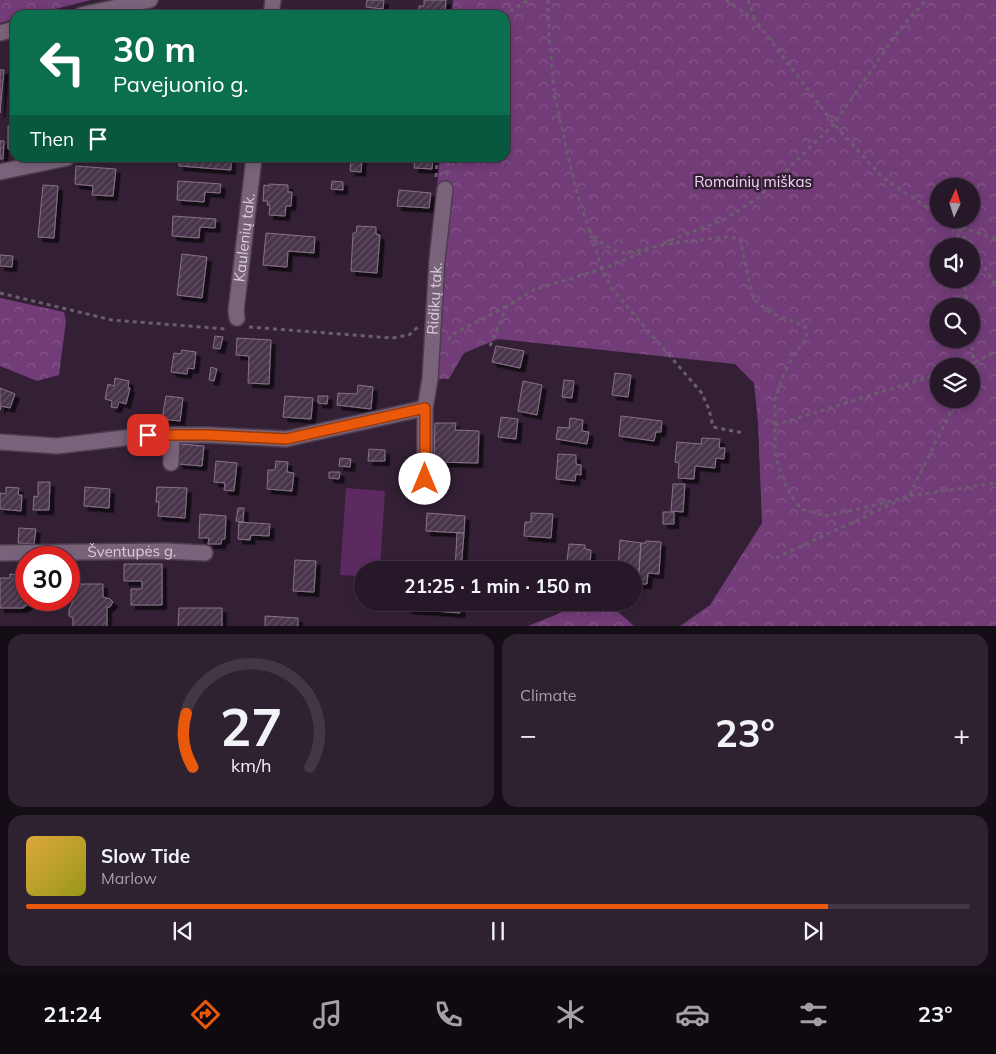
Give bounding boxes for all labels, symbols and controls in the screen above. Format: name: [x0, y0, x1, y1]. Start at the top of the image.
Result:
text: 30 m: [113, 27, 196, 71]
icon: left: [30, 30, 95, 95]
text: Pavejuonio g.: [113, 70, 249, 98]
icon: arrive: [84, 125, 112, 153]
text: Then: [30, 127, 74, 151]
park label: Romainių miškas: [694, 172, 812, 191]
north arrow: [930, 178, 980, 228]
map controls: [930, 178, 980, 408]
street label: Kaulenių tak.: [229, 192, 259, 283]
button: sound: [930, 238, 980, 288]
street label: Ridikų tak.: [423, 262, 446, 335]
button: search: [930, 298, 980, 348]
button: layers: [930, 358, 980, 408]
pin: [127, 414, 169, 456]
icon: arrive: [134, 421, 162, 449]
position arrow: [398, 452, 450, 504]
street label: Šventupės g.: [87, 541, 177, 561]
speed limit sign: 30: [15, 546, 80, 611]
text: 21:25 · 1 min · 150 m: [404, 574, 592, 598]
text: Climate: [520, 685, 576, 705]
text: 27: [220, 694, 282, 759]
text: 23°: [715, 709, 775, 757]
text: −: [520, 717, 537, 752]
text: +: [953, 717, 970, 752]
text: km/h: [231, 754, 271, 776]
text: Slow Tide: [101, 844, 190, 868]
text: Marlow: [101, 868, 157, 888]
icon: previous: [169, 917, 197, 945]
icon: pause: [484, 917, 512, 945]
icon: next: [799, 917, 827, 945]
icon: directions: [188, 997, 223, 1032]
icon: music: [310, 997, 345, 1032]
icon: phone: [431, 997, 466, 1032]
icon: climate: [553, 997, 588, 1032]
icon: car: [675, 997, 710, 1032]
icon: filters: [796, 997, 831, 1032]
text: 21:24: [43, 1000, 102, 1028]
text: 23°: [918, 1000, 953, 1028]

